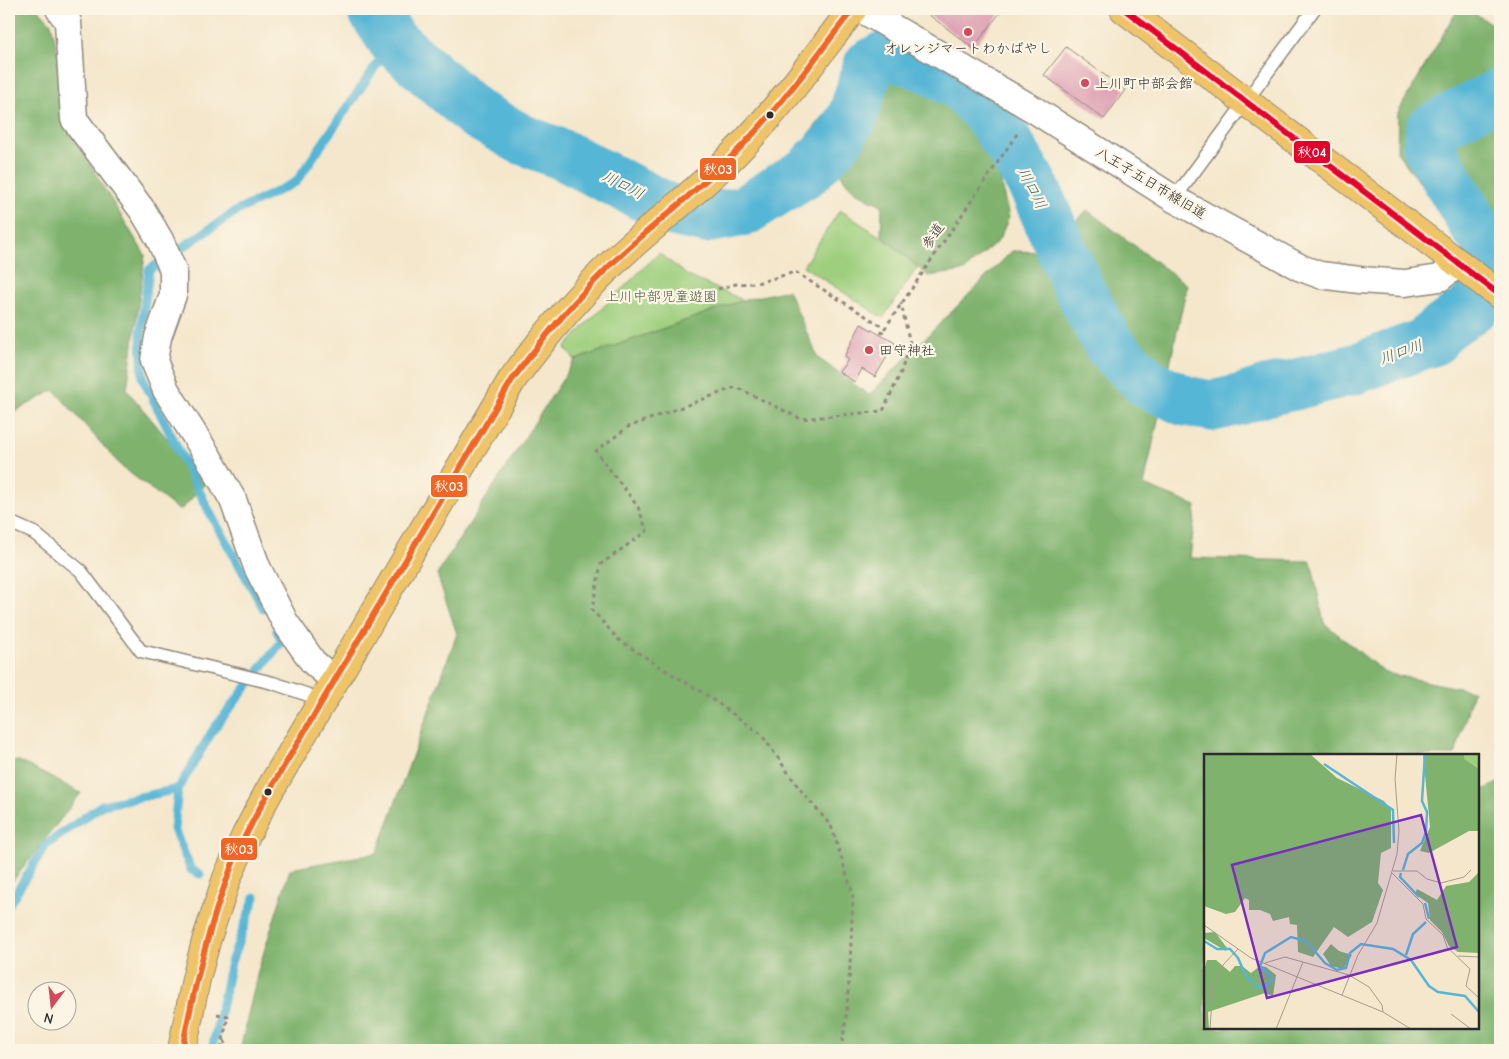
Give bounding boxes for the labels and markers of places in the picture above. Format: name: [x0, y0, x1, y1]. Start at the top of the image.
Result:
marker: オレンジマートわかばやし: [962, 26, 974, 38]
place label: オレンジマートわかばやし: [884, 40, 1052, 57]
place label: 上川町中部会館: [1095, 75, 1193, 92]
marker: 上川町中部会館: [1079, 77, 1091, 89]
unlabelled marker: [765, 110, 775, 120]
place label: 田守神社: [879, 342, 935, 359]
marker: 田守神社: [863, 344, 875, 356]
unlabelled marker: [263, 787, 273, 797]

